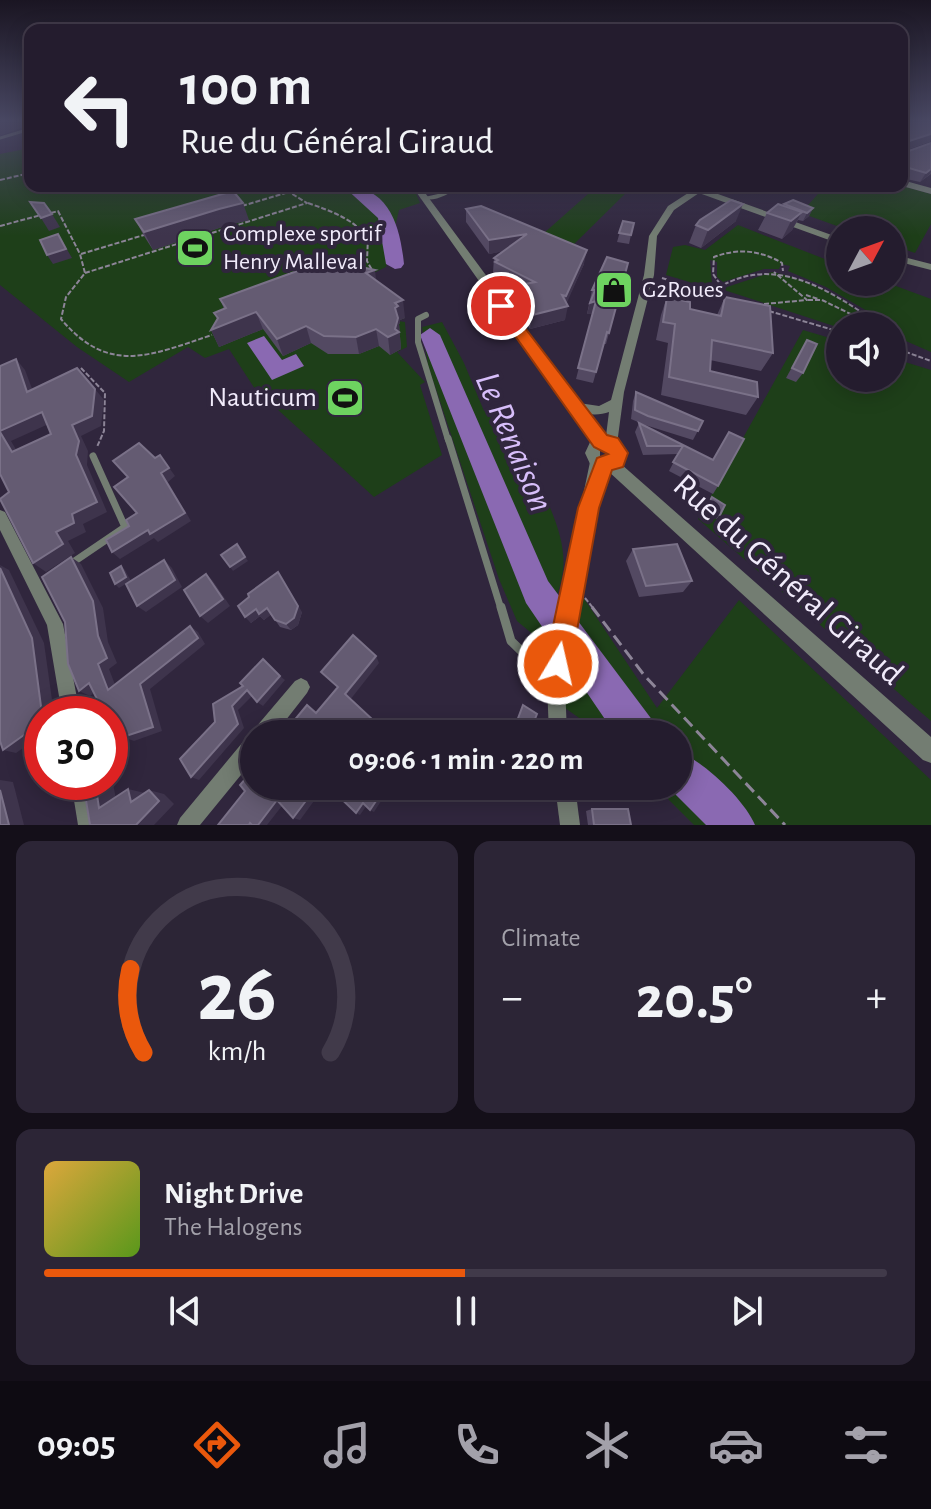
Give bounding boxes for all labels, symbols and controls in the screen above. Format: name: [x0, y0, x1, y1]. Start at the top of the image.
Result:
icon: left: [48, 56, 152, 160]
text: 100 m: [180, 59, 312, 115]
text: Rue du Général Giraud: [180, 124, 494, 160]
north arrow: [826, 216, 906, 296]
map controls: [826, 216, 906, 392]
place label: Complexe sportif Henry Malleval: [223, 222, 383, 274]
sports icon: Complexe sportif Henry Malleval: [174, 227, 216, 269]
shop icon: G2Roues: [593, 269, 635, 311]
pin: [467, 272, 535, 340]
place label: G2Roues: [642, 278, 724, 302]
icon: arrive: [479, 284, 523, 328]
button: sound: [826, 312, 906, 392]
water label: Le Renaison: [469, 367, 559, 517]
sports icon: Nauticum: [324, 377, 366, 419]
place label: Nauticum: [208, 384, 317, 412]
street label: Rue du Général Giraud: [667, 468, 909, 692]
position arrow: [516, 622, 600, 706]
speed limit sign: 30: [24, 696, 128, 800]
text: 09:06 · 1 min · 220 m: [349, 745, 583, 775]
text: Climate: [502, 925, 580, 951]
text: 26: [197, 952, 276, 1036]
text: 20.5°: [636, 969, 753, 1029]
text: −: [502, 976, 523, 1020]
text: +: [866, 976, 887, 1020]
text: km/h: [207, 1037, 266, 1066]
text: Night Drive: [164, 1179, 303, 1209]
text: The Halogens: [164, 1214, 302, 1240]
icon: previous: [163, 1289, 207, 1333]
icon: pause: [444, 1289, 488, 1333]
icon: next: [725, 1289, 769, 1333]
icon: directions: [189, 1417, 245, 1473]
icon: music: [319, 1417, 375, 1473]
icon: phone: [449, 1417, 505, 1473]
icon: climate: [579, 1417, 635, 1473]
icon: car: [708, 1417, 764, 1473]
icon: filters: [838, 1417, 894, 1473]
text: 09:05: [37, 1427, 116, 1463]

